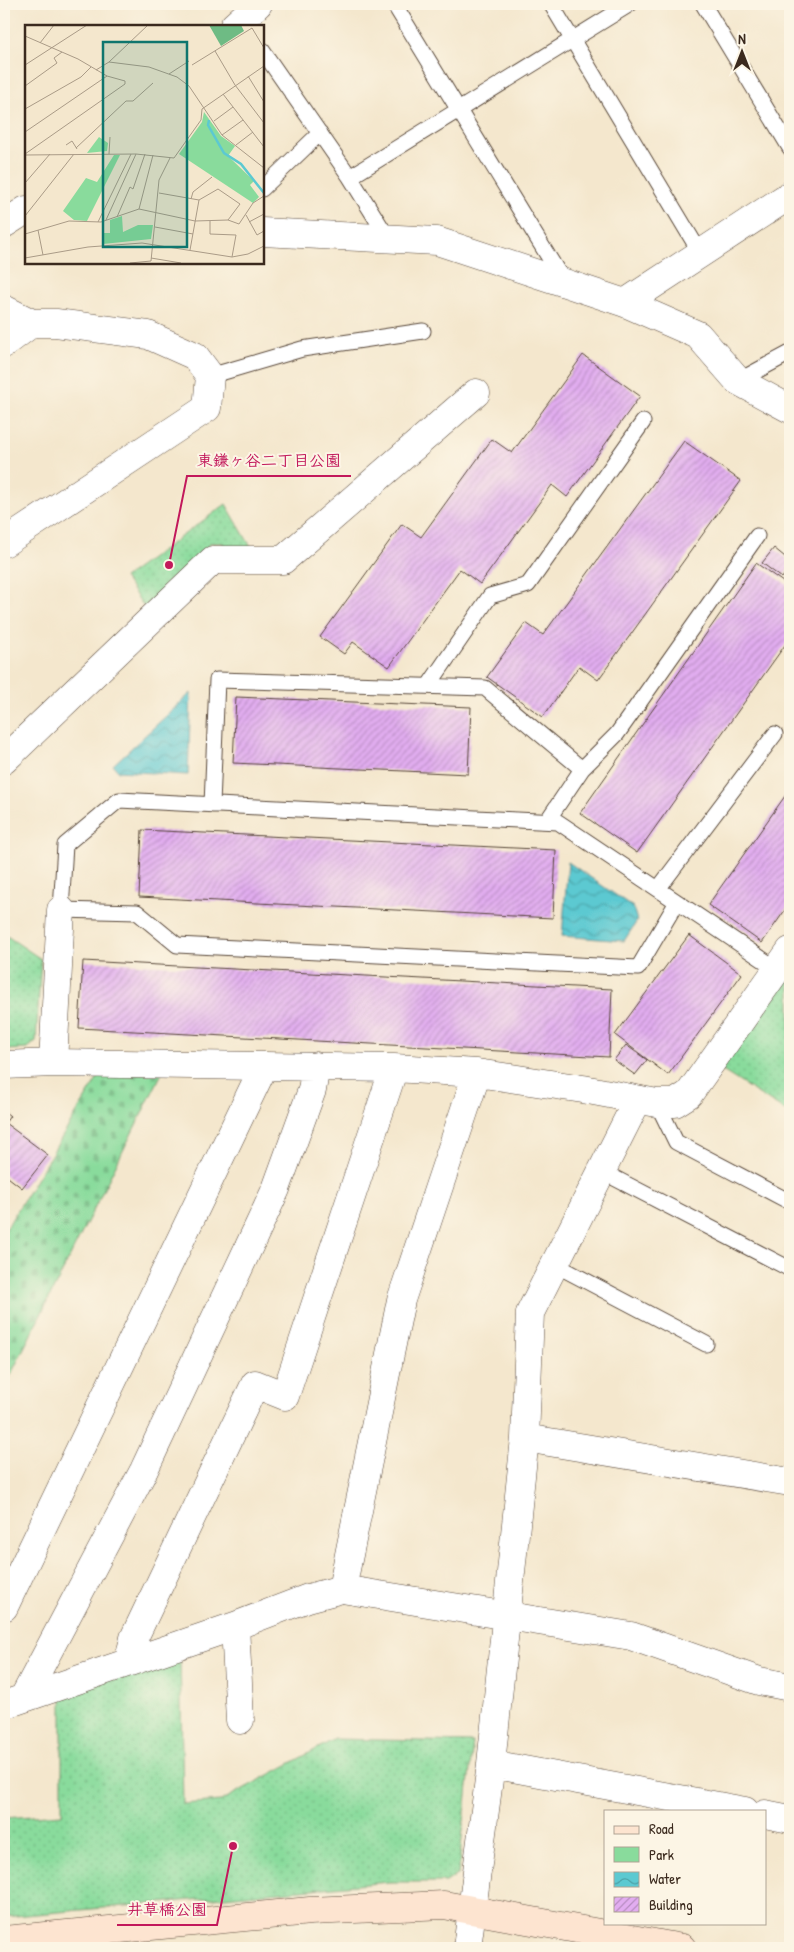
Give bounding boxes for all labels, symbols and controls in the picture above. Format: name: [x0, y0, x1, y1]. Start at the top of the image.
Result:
inset map: [25, 25, 264, 264]
north arrow: [716, 28, 766, 78]
text: N: [738, 29, 746, 48]
callout: 東鎌ヶ谷二丁目公園: [187, 445, 351, 476]
text: 東鎌ヶ谷二丁目公園: [197, 449, 341, 471]
legend: [604, 1810, 766, 1924]
text: Road: [649, 1818, 674, 1839]
text: Park: [649, 1844, 674, 1865]
text: Water: [649, 1868, 681, 1889]
callout: 井草橋公園: [117, 1894, 217, 1925]
text: Building: [649, 1894, 693, 1915]
text: 井草橋公園: [127, 1898, 207, 1920]

